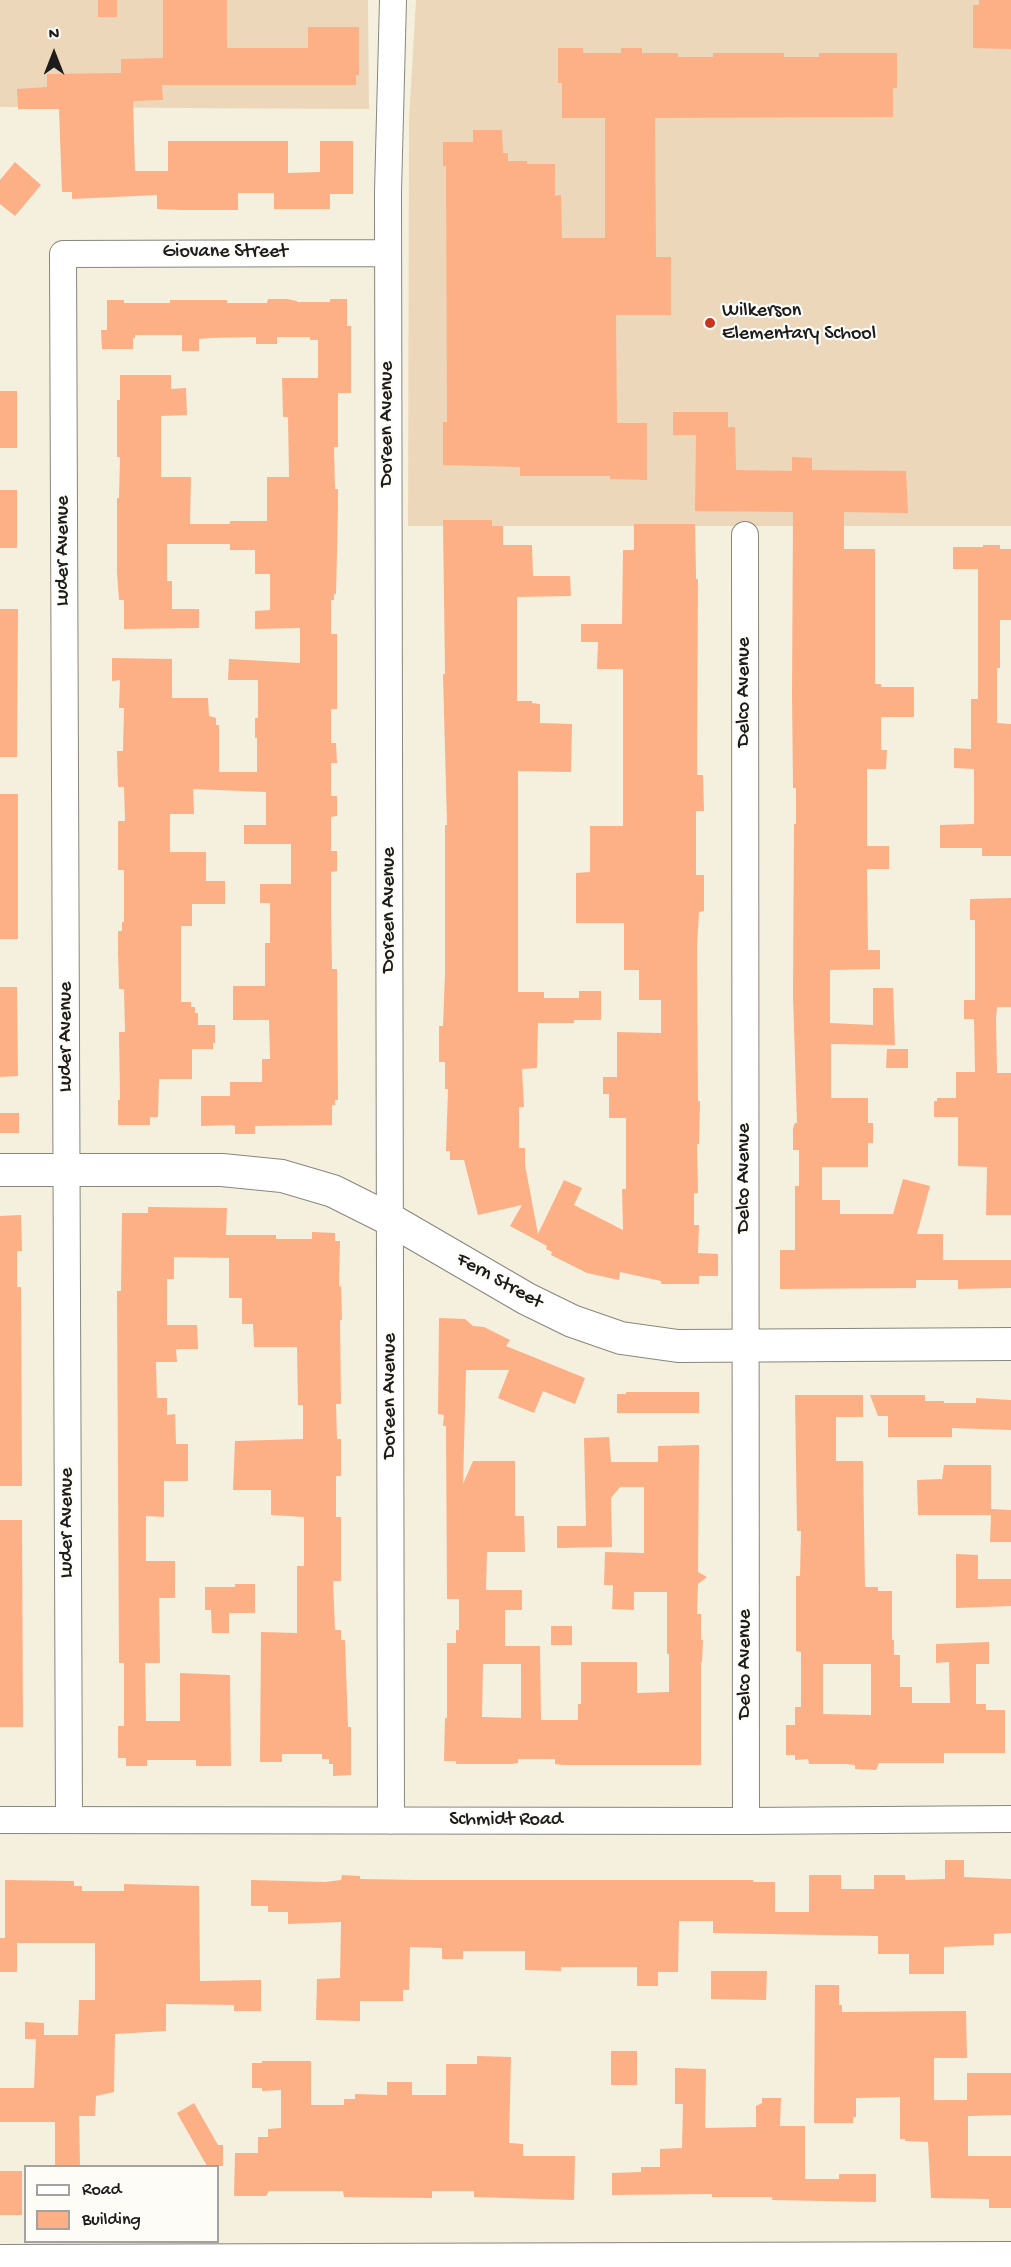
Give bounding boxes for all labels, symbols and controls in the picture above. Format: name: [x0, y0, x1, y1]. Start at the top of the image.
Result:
north arrow: [24, 24, 84, 84]
text: N: [49, 26, 59, 45]
street label: Giovane Street: [162, 241, 288, 265]
place label: Wilkerson Elementary School: [722, 300, 876, 347]
marker: Wilkerson Elementary School: [703, 316, 717, 330]
street label: Doreen Avenue: [376, 361, 400, 487]
street label: Luder Avenue: [52, 496, 76, 606]
street label: Delco Avenue: [733, 637, 757, 747]
street label: Doreen Avenue: [378, 847, 402, 973]
street label: Luder Avenue: [55, 982, 79, 1092]
street label: Delco Avenue: [733, 1123, 757, 1233]
street label: Fern Street: [452, 1248, 546, 1316]
street label: Doreen Avenue: [379, 1333, 403, 1459]
street label: Luder Avenue: [56, 1468, 80, 1578]
street label: Delco Avenue: [734, 1609, 758, 1719]
street label: Schmidt Road: [449, 1809, 563, 1833]
legend: [24, 2165, 219, 2243]
text: Road: [82, 2180, 121, 2201]
text: Building: [82, 2210, 141, 2231]

